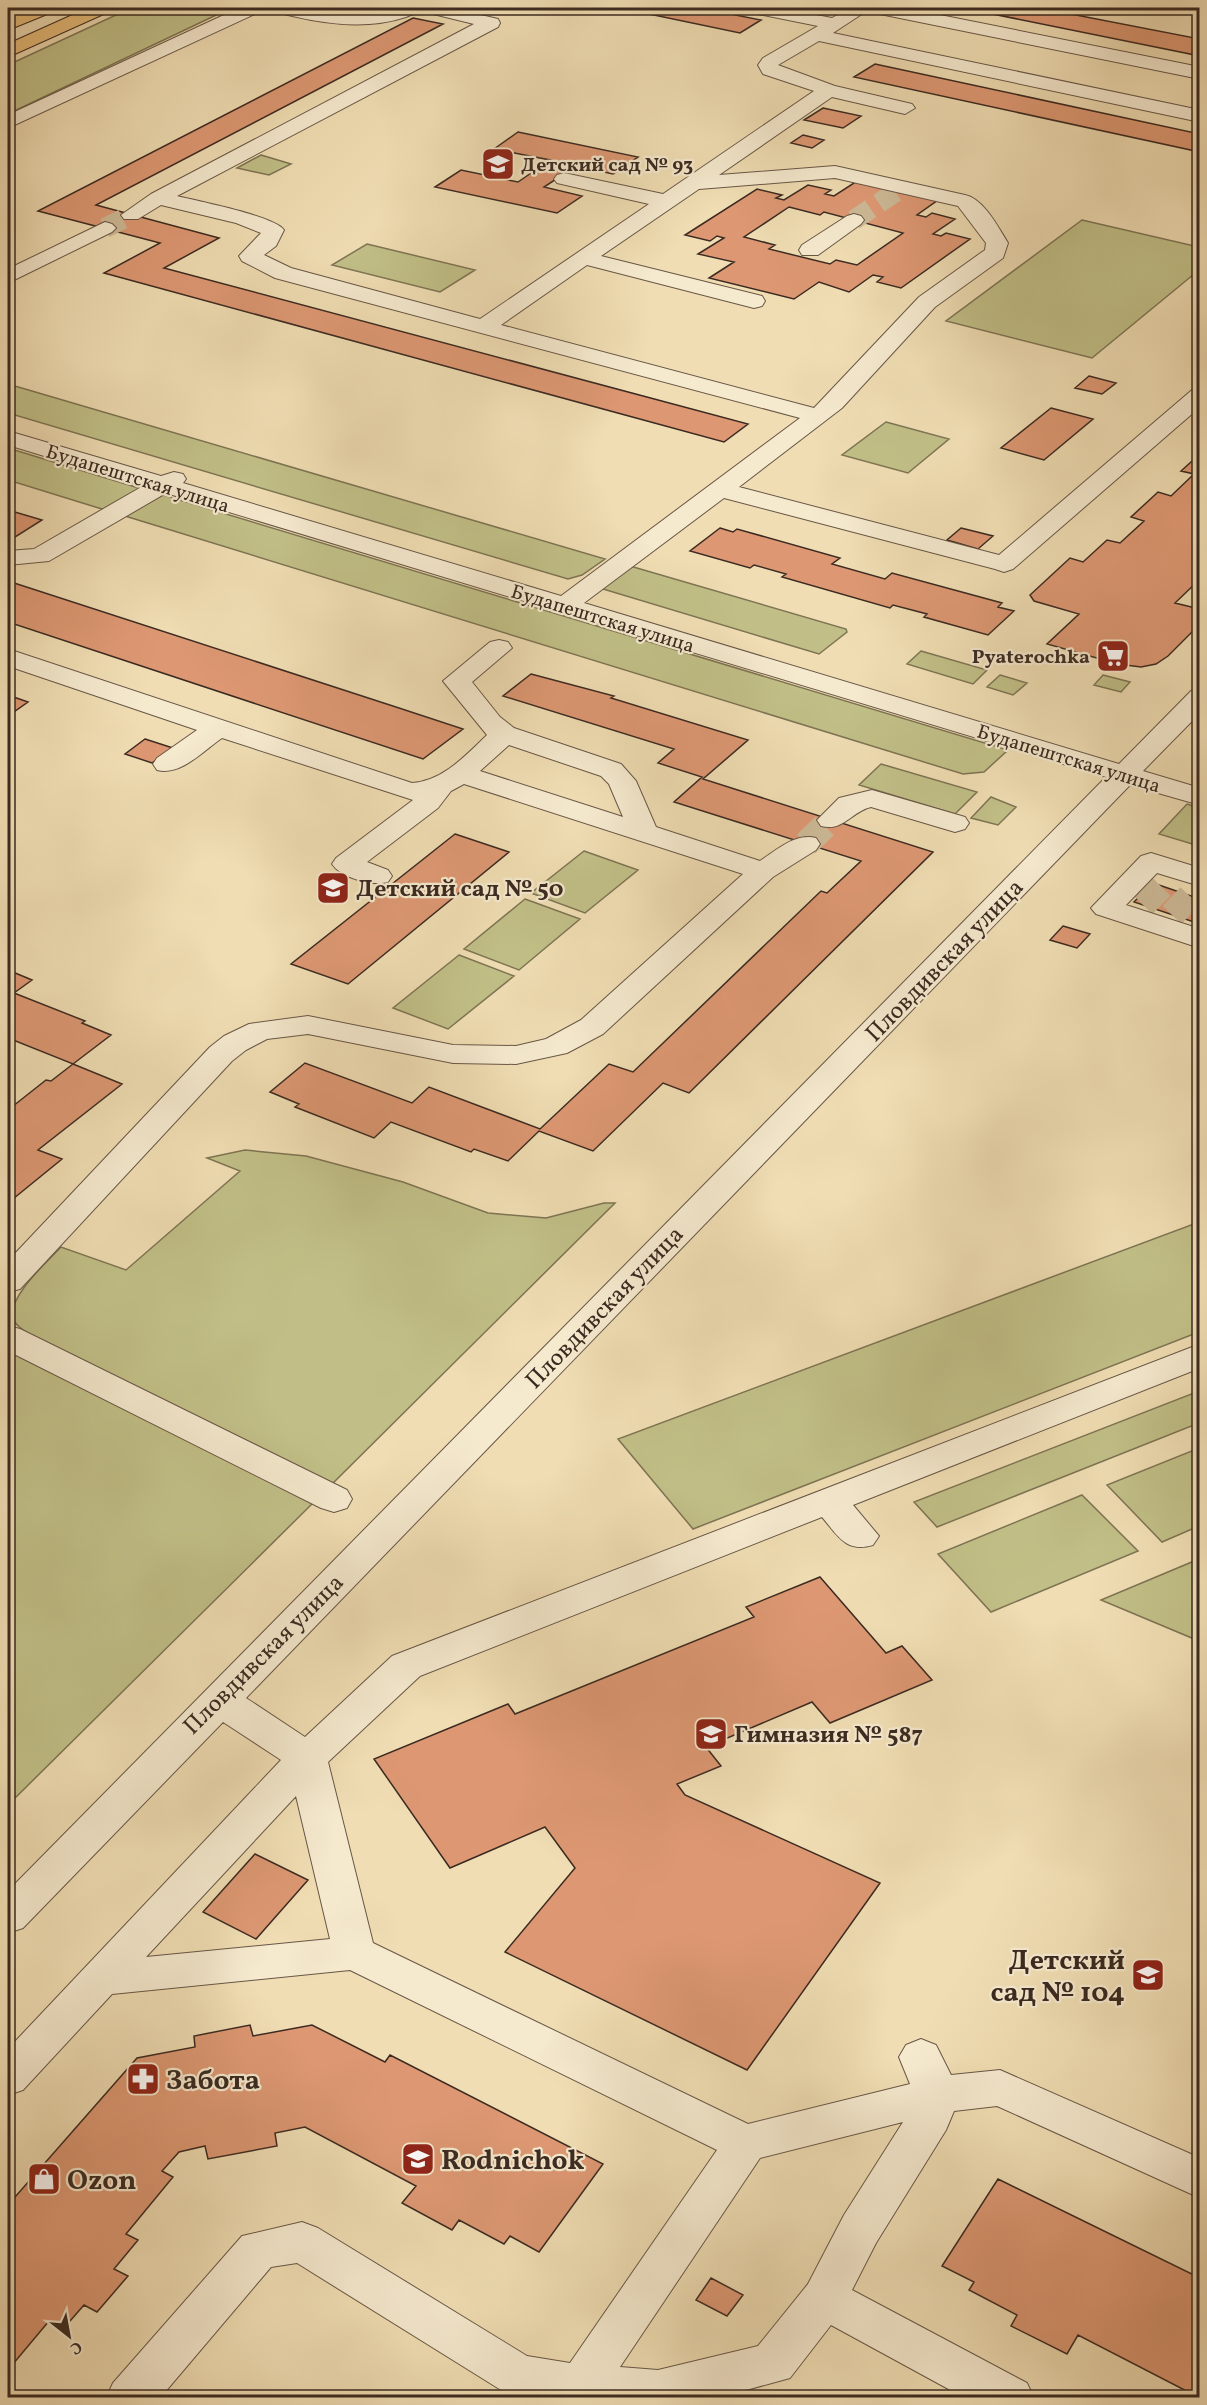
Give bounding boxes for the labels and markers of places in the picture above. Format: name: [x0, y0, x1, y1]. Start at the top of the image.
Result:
school or university icon: Детский сад № 93: [480, 146, 516, 182]
place label: Детский сад № 93: [521, 152, 693, 180]
supermarket icon: Pyaterochka: [1095, 638, 1131, 674]
place label: Pyaterochka: [972, 644, 1090, 672]
school or university icon: Детский сад № 50: [315, 870, 351, 906]
place label: Детский сад № 50: [356, 873, 563, 907]
school or university icon: Гимназия № 587: [693, 1716, 729, 1752]
place label: Гимназия № 587: [734, 1719, 923, 1753]
place label: Детский сад № 104: [990, 1942, 1125, 2013]
school or university icon: Детский сад № 104: [1130, 1957, 1166, 1993]
pharmacy icon: Забота: [125, 2061, 161, 2097]
place label: Забота: [166, 2062, 260, 2101]
school or university icon: Rodnichok: [400, 2141, 436, 2177]
place label: Rodnichok: [441, 2142, 584, 2181]
shop icon: Ozon: [26, 2161, 62, 2197]
place label: Ozon: [67, 2162, 137, 2201]

